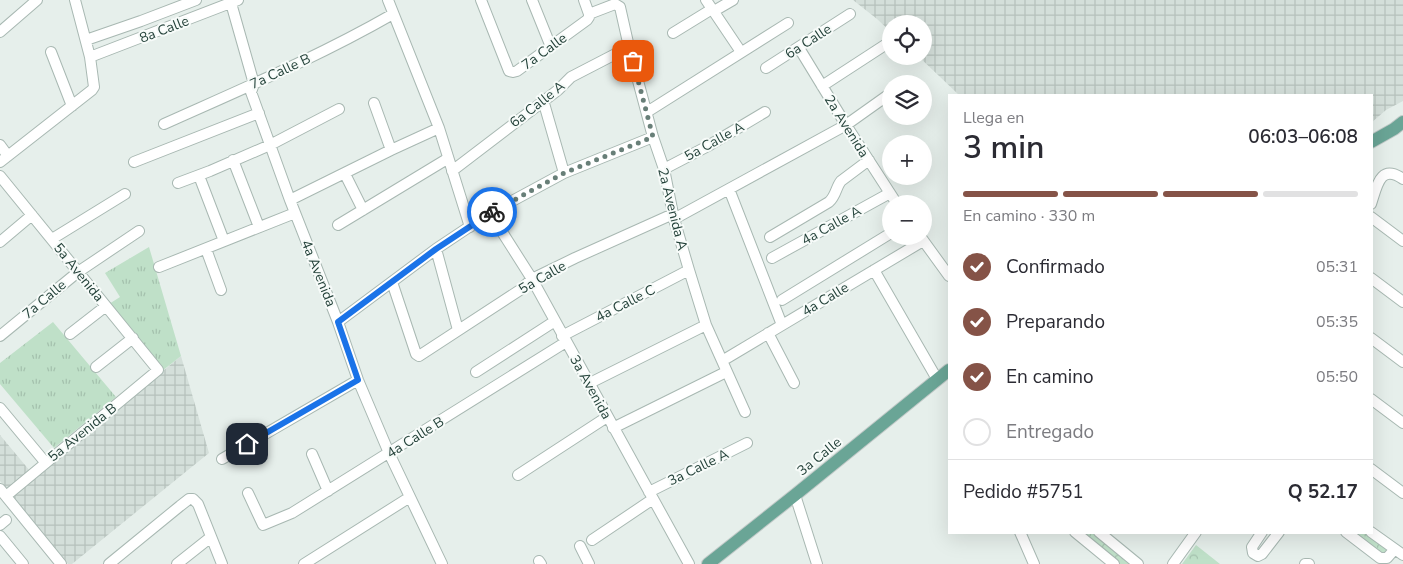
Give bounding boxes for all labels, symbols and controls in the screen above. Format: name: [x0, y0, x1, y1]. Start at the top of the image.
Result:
street label: 8a Calle: [137, 11, 192, 48]
map controls: [882, 15, 932, 245]
button: locate: [882, 15, 932, 65]
street label: 6a Calle: [781, 19, 835, 63]
street label: 7a Calle: [518, 29, 571, 74]
pin: [612, 40, 654, 82]
icon: bag: [619, 47, 647, 75]
street label: 7a Calle B: [247, 49, 314, 94]
button: layers: [882, 75, 932, 125]
street label: 6a Calle A: [506, 77, 569, 132]
street label: 2a Avenida: [820, 91, 873, 161]
text: Llega en: [963, 107, 1024, 129]
street label: 5a Calle A: [681, 117, 747, 166]
text: 06:03–06:08: [1248, 124, 1358, 150]
text: 3 min: [963, 126, 1045, 169]
button: +: [882, 135, 932, 185]
street label: 2a Avenida A: [653, 166, 692, 252]
courier: [467, 187, 517, 237]
button: −: [882, 195, 932, 245]
icon: bike: [478, 198, 506, 226]
street label: 4a Calle A: [798, 201, 864, 250]
text: En camino · 330 m: [963, 205, 1095, 227]
street label: 4a Avenida: [297, 237, 341, 309]
street label: 5a Avenida: [49, 239, 108, 306]
icon: check: [963, 253, 991, 281]
text: Confirmado: [1006, 254, 1105, 280]
street label: 5a Calle: [515, 256, 569, 299]
text: 05:31: [1316, 256, 1358, 278]
street label: 7a Calle: [18, 275, 70, 323]
street label: 4a Calle: [798, 278, 852, 321]
street label: 4a Calle C: [592, 280, 658, 327]
icon: check: [963, 308, 991, 336]
text: Preparando: [1006, 309, 1105, 335]
text: 05:35: [1316, 311, 1358, 333]
street label: 3a Avenida: [565, 352, 616, 423]
icon: check: [963, 363, 991, 391]
text: En camino: [1006, 364, 1094, 390]
text: 05:50: [1316, 366, 1358, 388]
street label: 5a Avenida B: [44, 399, 121, 466]
street label: 4a Calle B: [383, 412, 448, 463]
text: Entregado: [1006, 419, 1094, 445]
pin: [226, 423, 268, 465]
icon: home: [233, 430, 261, 458]
street label: 3a Calle: [793, 433, 845, 480]
street label: 3a Calle A: [665, 445, 732, 490]
text: Pedido #5751: [963, 479, 1084, 505]
text: Q 52.17: [1288, 479, 1358, 505]

